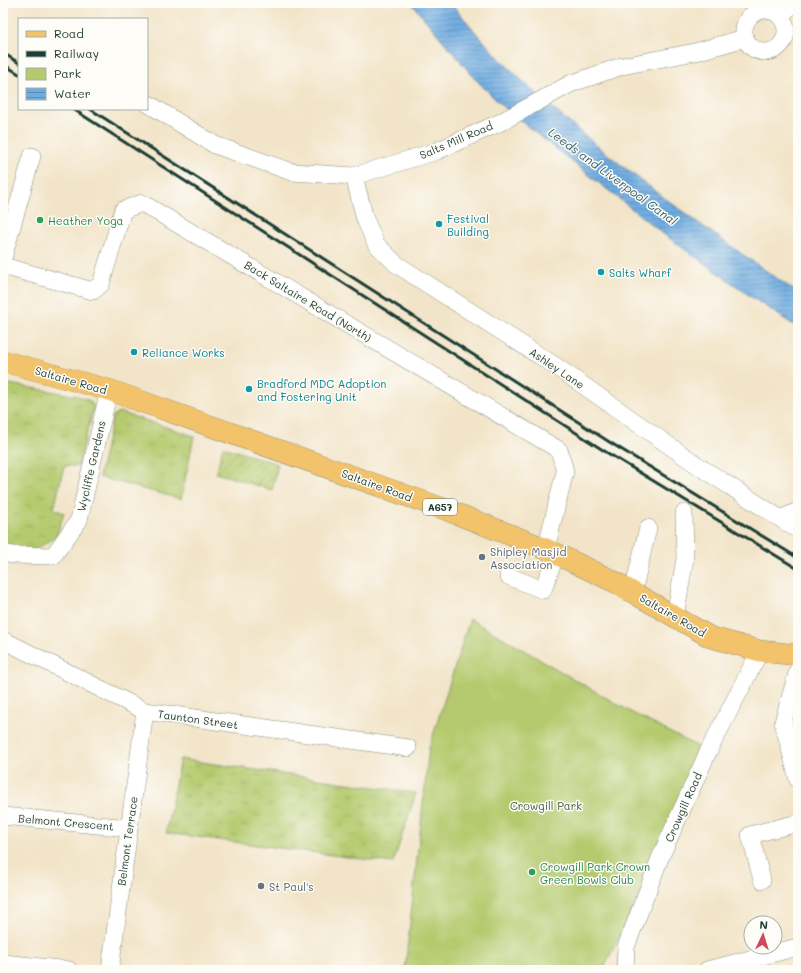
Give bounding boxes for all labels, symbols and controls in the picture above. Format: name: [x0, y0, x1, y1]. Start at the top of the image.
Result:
legend: [18, 18, 148, 110]
text: Road: [54, 25, 84, 41]
text: Railway: [54, 45, 99, 61]
text: Park: [54, 65, 81, 81]
text: Water: [54, 85, 91, 101]
street label: Salts Mill Road: [417, 118, 495, 162]
water label: Leeds and Liverpool Canal: [545, 124, 681, 228]
place label: Festival Building: [447, 211, 489, 239]
place label: Heather Yoga: [48, 213, 124, 228]
marker: Heather Yoga: [35, 215, 45, 225]
marker: Festival Building: [434, 219, 444, 229]
street label: Back Saltaire Road (North): [242, 257, 375, 345]
place label: Salts Wharf: [609, 265, 672, 280]
marker: Salts Wharf: [596, 267, 606, 277]
street label: Ashley Lane: [526, 344, 588, 392]
place label: Reliance Works: [142, 345, 225, 360]
marker: Reliance Works: [129, 347, 139, 357]
street label: Saltaire Road: [33, 363, 109, 397]
place label: Bradford MDC Adoption and Fostering Unit: [257, 376, 386, 404]
marker: Bradford MDC Adoption and Fostering Unit: [244, 384, 254, 394]
street label: Wycliffe Gardens: [73, 419, 109, 513]
street label: Saltaire Road: [340, 465, 414, 505]
road number: A657: [423, 499, 457, 515]
place label: Shipley Masjid Association: [490, 544, 566, 572]
marker: Shipley Masjid Association: [477, 552, 487, 562]
street label: Saltaire Road: [637, 590, 709, 640]
street label: Taunton Street: [157, 706, 239, 732]
street label: Crowgill Road: [661, 770, 705, 844]
street label: Belmont Terrace: [113, 795, 141, 887]
park label: Crowgill Park: [510, 798, 582, 813]
street label: Belmont Crescent: [18, 810, 115, 834]
place label: Crowgill Park Crown Green Bowls Club: [540, 859, 650, 887]
marker: Crowgill Park Crown Green Bowls Club: [527, 867, 537, 877]
place label: St Paul's: [269, 879, 314, 894]
marker: St Paul's: [256, 881, 266, 891]
north arrow: [743, 915, 783, 955]
text: N: [759, 917, 768, 932]

